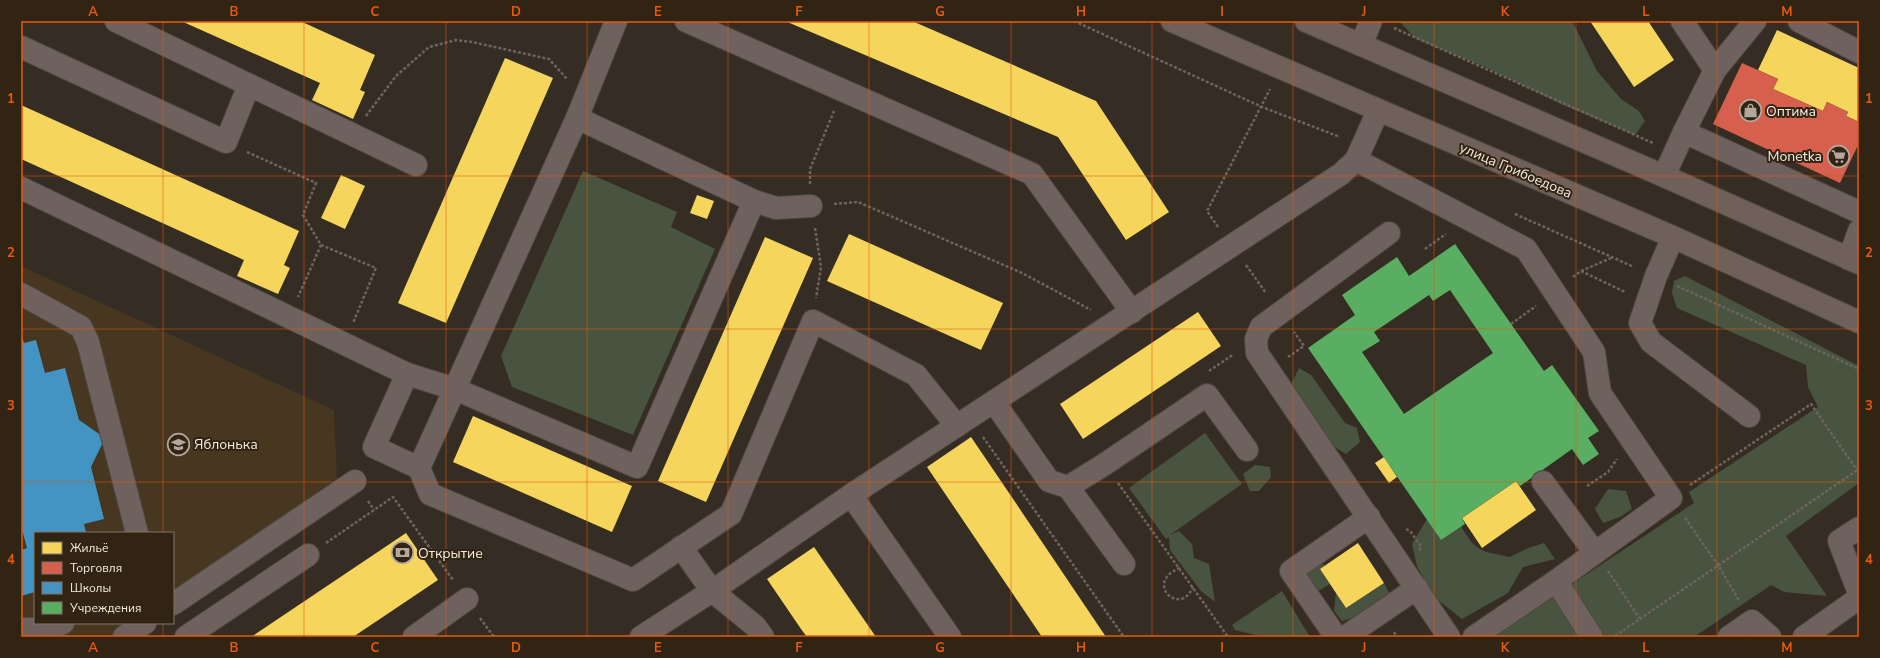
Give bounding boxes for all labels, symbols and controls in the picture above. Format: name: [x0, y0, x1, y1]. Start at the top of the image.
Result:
text: A: [88, 3, 98, 21]
text: B: [230, 3, 239, 21]
text: C: [371, 3, 380, 21]
text: D: [511, 3, 521, 21]
text: E: [654, 3, 662, 21]
text: F: [795, 3, 803, 21]
text: G: [935, 3, 945, 21]
text: H: [1076, 3, 1086, 21]
text: I: [1220, 3, 1224, 21]
text: J: [1361, 3, 1366, 21]
text: K: [1501, 3, 1510, 21]
text: L: [1642, 3, 1650, 21]
text: M: [1781, 3, 1793, 21]
text: 1: [7, 90, 15, 108]
text: 1: [1865, 90, 1873, 108]
shop icon: Оптима: [1738, 98, 1764, 124]
place label: Оптима: [1766, 102, 1816, 121]
street label: улица Грибоедова: [1457, 138, 1575, 203]
supermarket icon: Monetka: [1825, 143, 1851, 169]
place label: Monetka: [1768, 147, 1822, 166]
text: 2: [7, 244, 15, 262]
text: 2: [1865, 244, 1873, 262]
text: 3: [7, 397, 15, 415]
text: 3: [1865, 397, 1873, 415]
school or university icon: Яблонька: [165, 431, 191, 457]
place label: Яблонька: [194, 435, 258, 454]
legend: [34, 532, 174, 624]
text: Жильё: [70, 540, 108, 556]
bank icon: Открытие: [389, 540, 415, 566]
place label: Открытие: [418, 544, 483, 563]
text: 4: [7, 551, 15, 569]
text: 4: [1865, 551, 1873, 569]
text: Торговля: [70, 560, 122, 576]
text: Школы: [70, 580, 111, 596]
text: Учреждения: [69, 600, 142, 616]
text: A: [88, 639, 98, 657]
text: B: [230, 639, 239, 657]
text: C: [371, 639, 380, 657]
text: D: [511, 639, 521, 657]
text: E: [654, 639, 662, 657]
text: F: [795, 639, 803, 657]
text: G: [935, 639, 945, 657]
text: H: [1076, 639, 1086, 657]
text: I: [1220, 639, 1224, 657]
text: J: [1361, 639, 1366, 657]
text: K: [1501, 639, 1510, 657]
text: L: [1642, 639, 1650, 657]
text: M: [1781, 639, 1793, 657]

